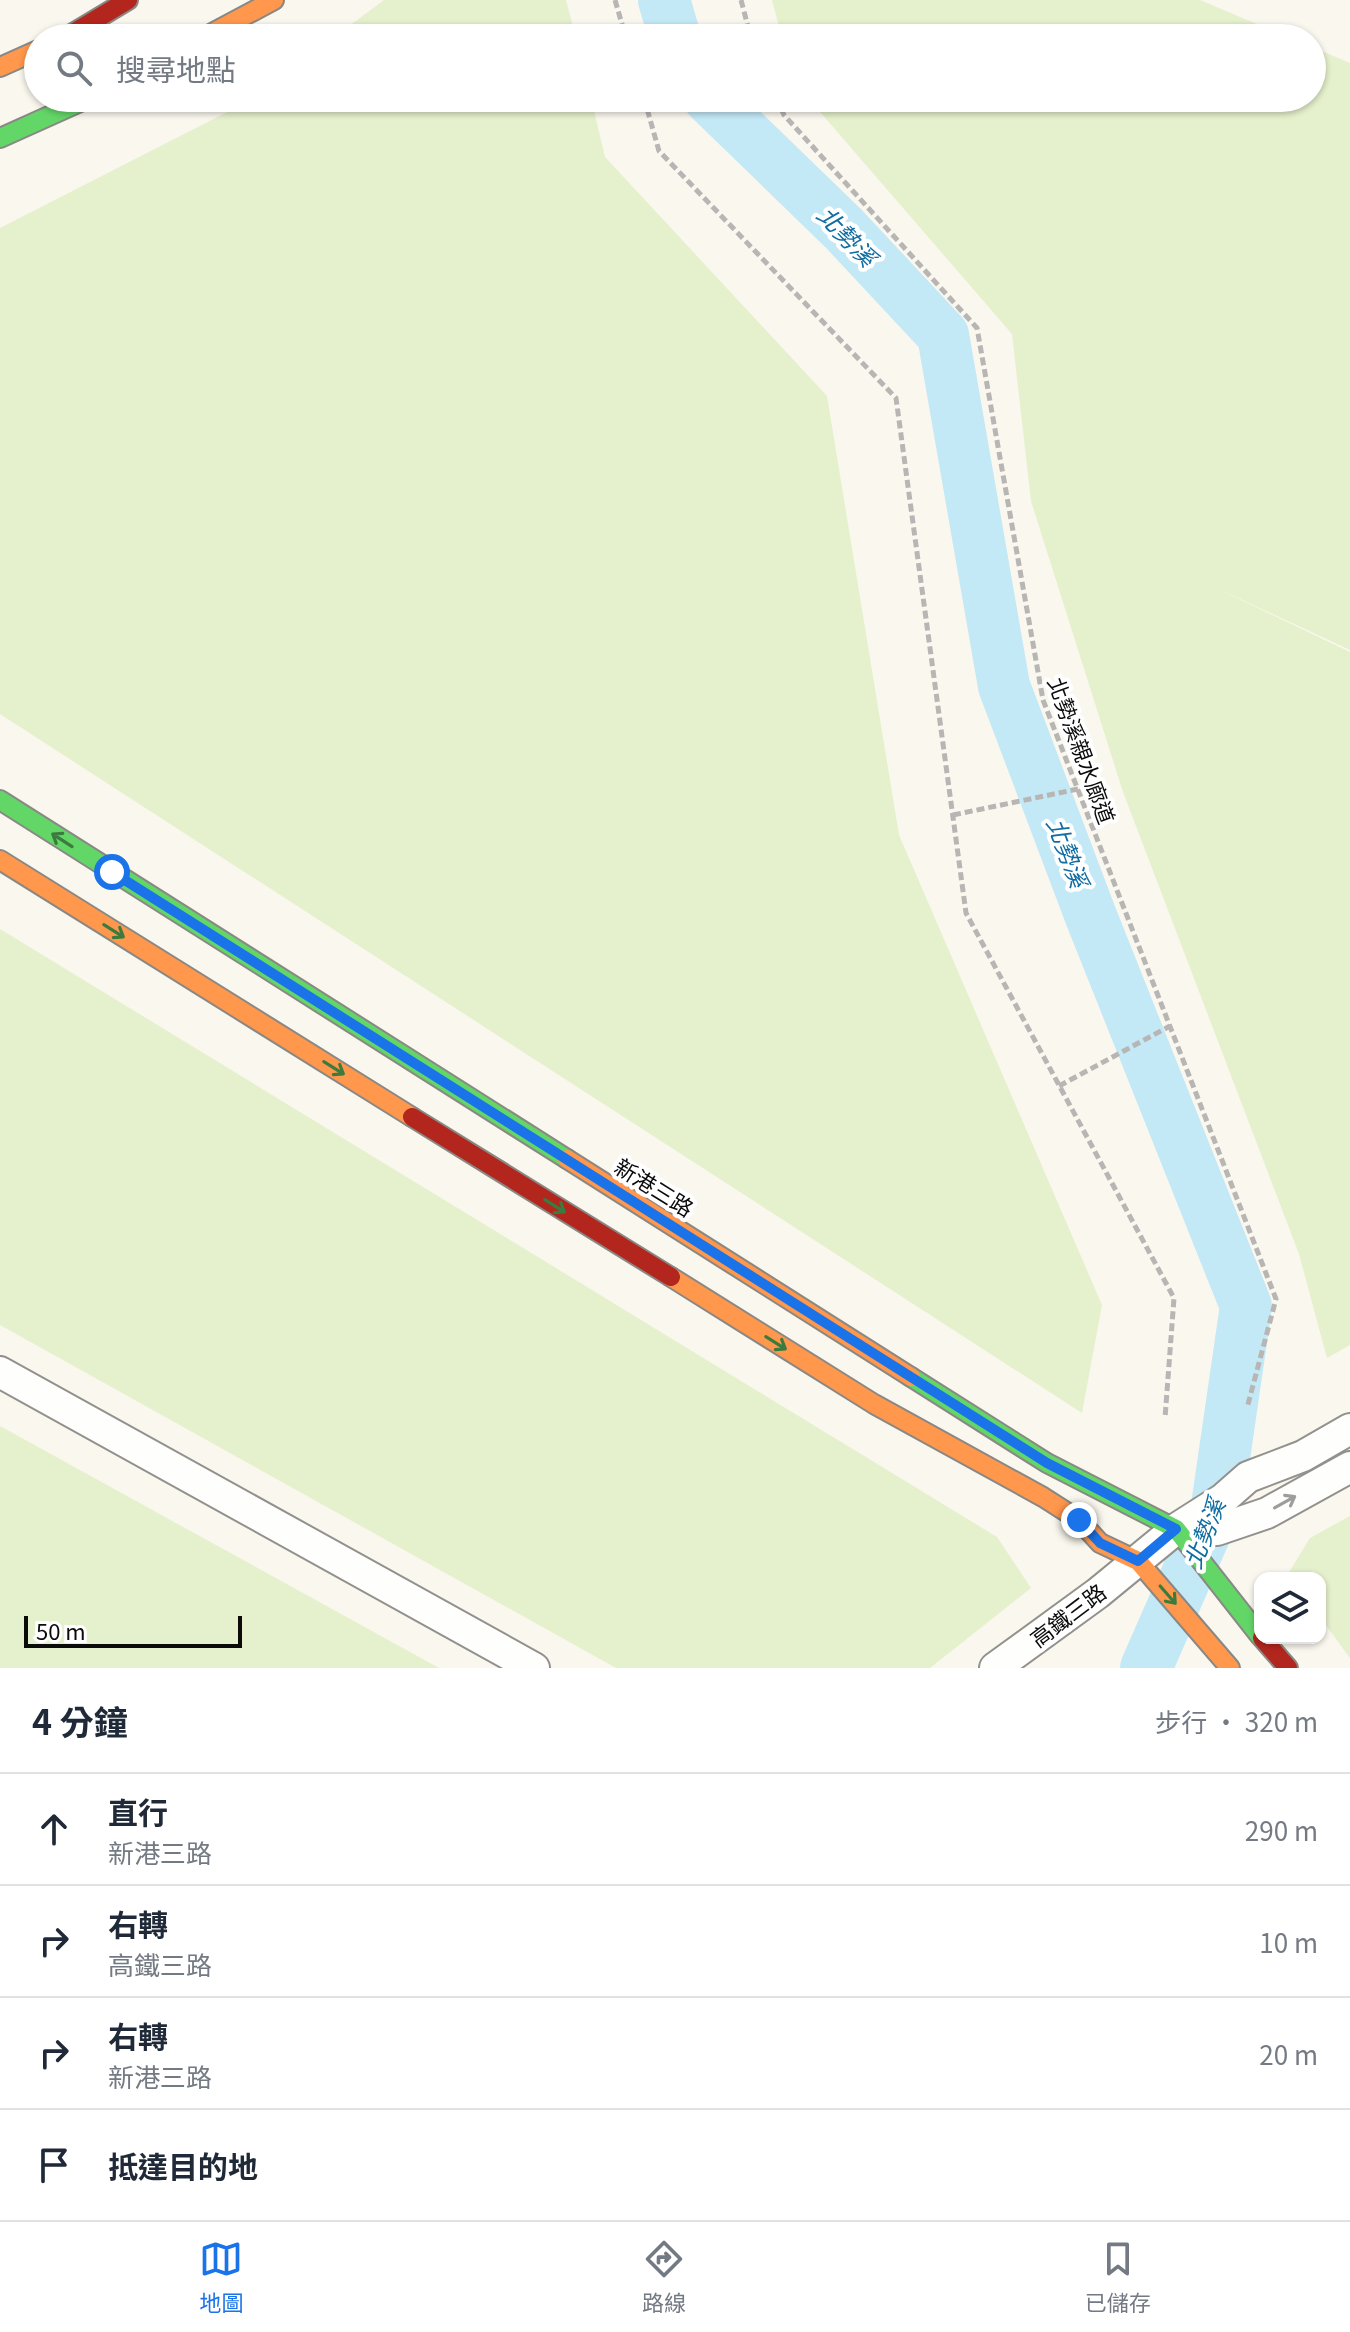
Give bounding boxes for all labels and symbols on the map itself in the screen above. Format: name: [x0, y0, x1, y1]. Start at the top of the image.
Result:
water label: 北勢溪: [810, 197, 888, 275]
street label: 北勢溪親水廊道: [1042, 672, 1124, 828]
water label: 北勢溪: [1040, 812, 1099, 895]
one-way arrow: [51, 831, 74, 847]
route start: [94, 854, 130, 890]
one-way arrow: [102, 923, 125, 939]
one-way arrow: [323, 1060, 345, 1077]
street label: 新港三路: [609, 1149, 701, 1223]
one-way arrow: [543, 1198, 566, 1214]
one-way arrow: [764, 1336, 787, 1352]
water label: 北勢溪: [1174, 1490, 1233, 1573]
one-way arrow: [1273, 1494, 1297, 1510]
route end: [1061, 1502, 1097, 1538]
street label: 高鐵三路: [1022, 1575, 1112, 1653]
one-way arrow: [1159, 1585, 1177, 1605]
scale bar: [24, 1612, 242, 1648]

